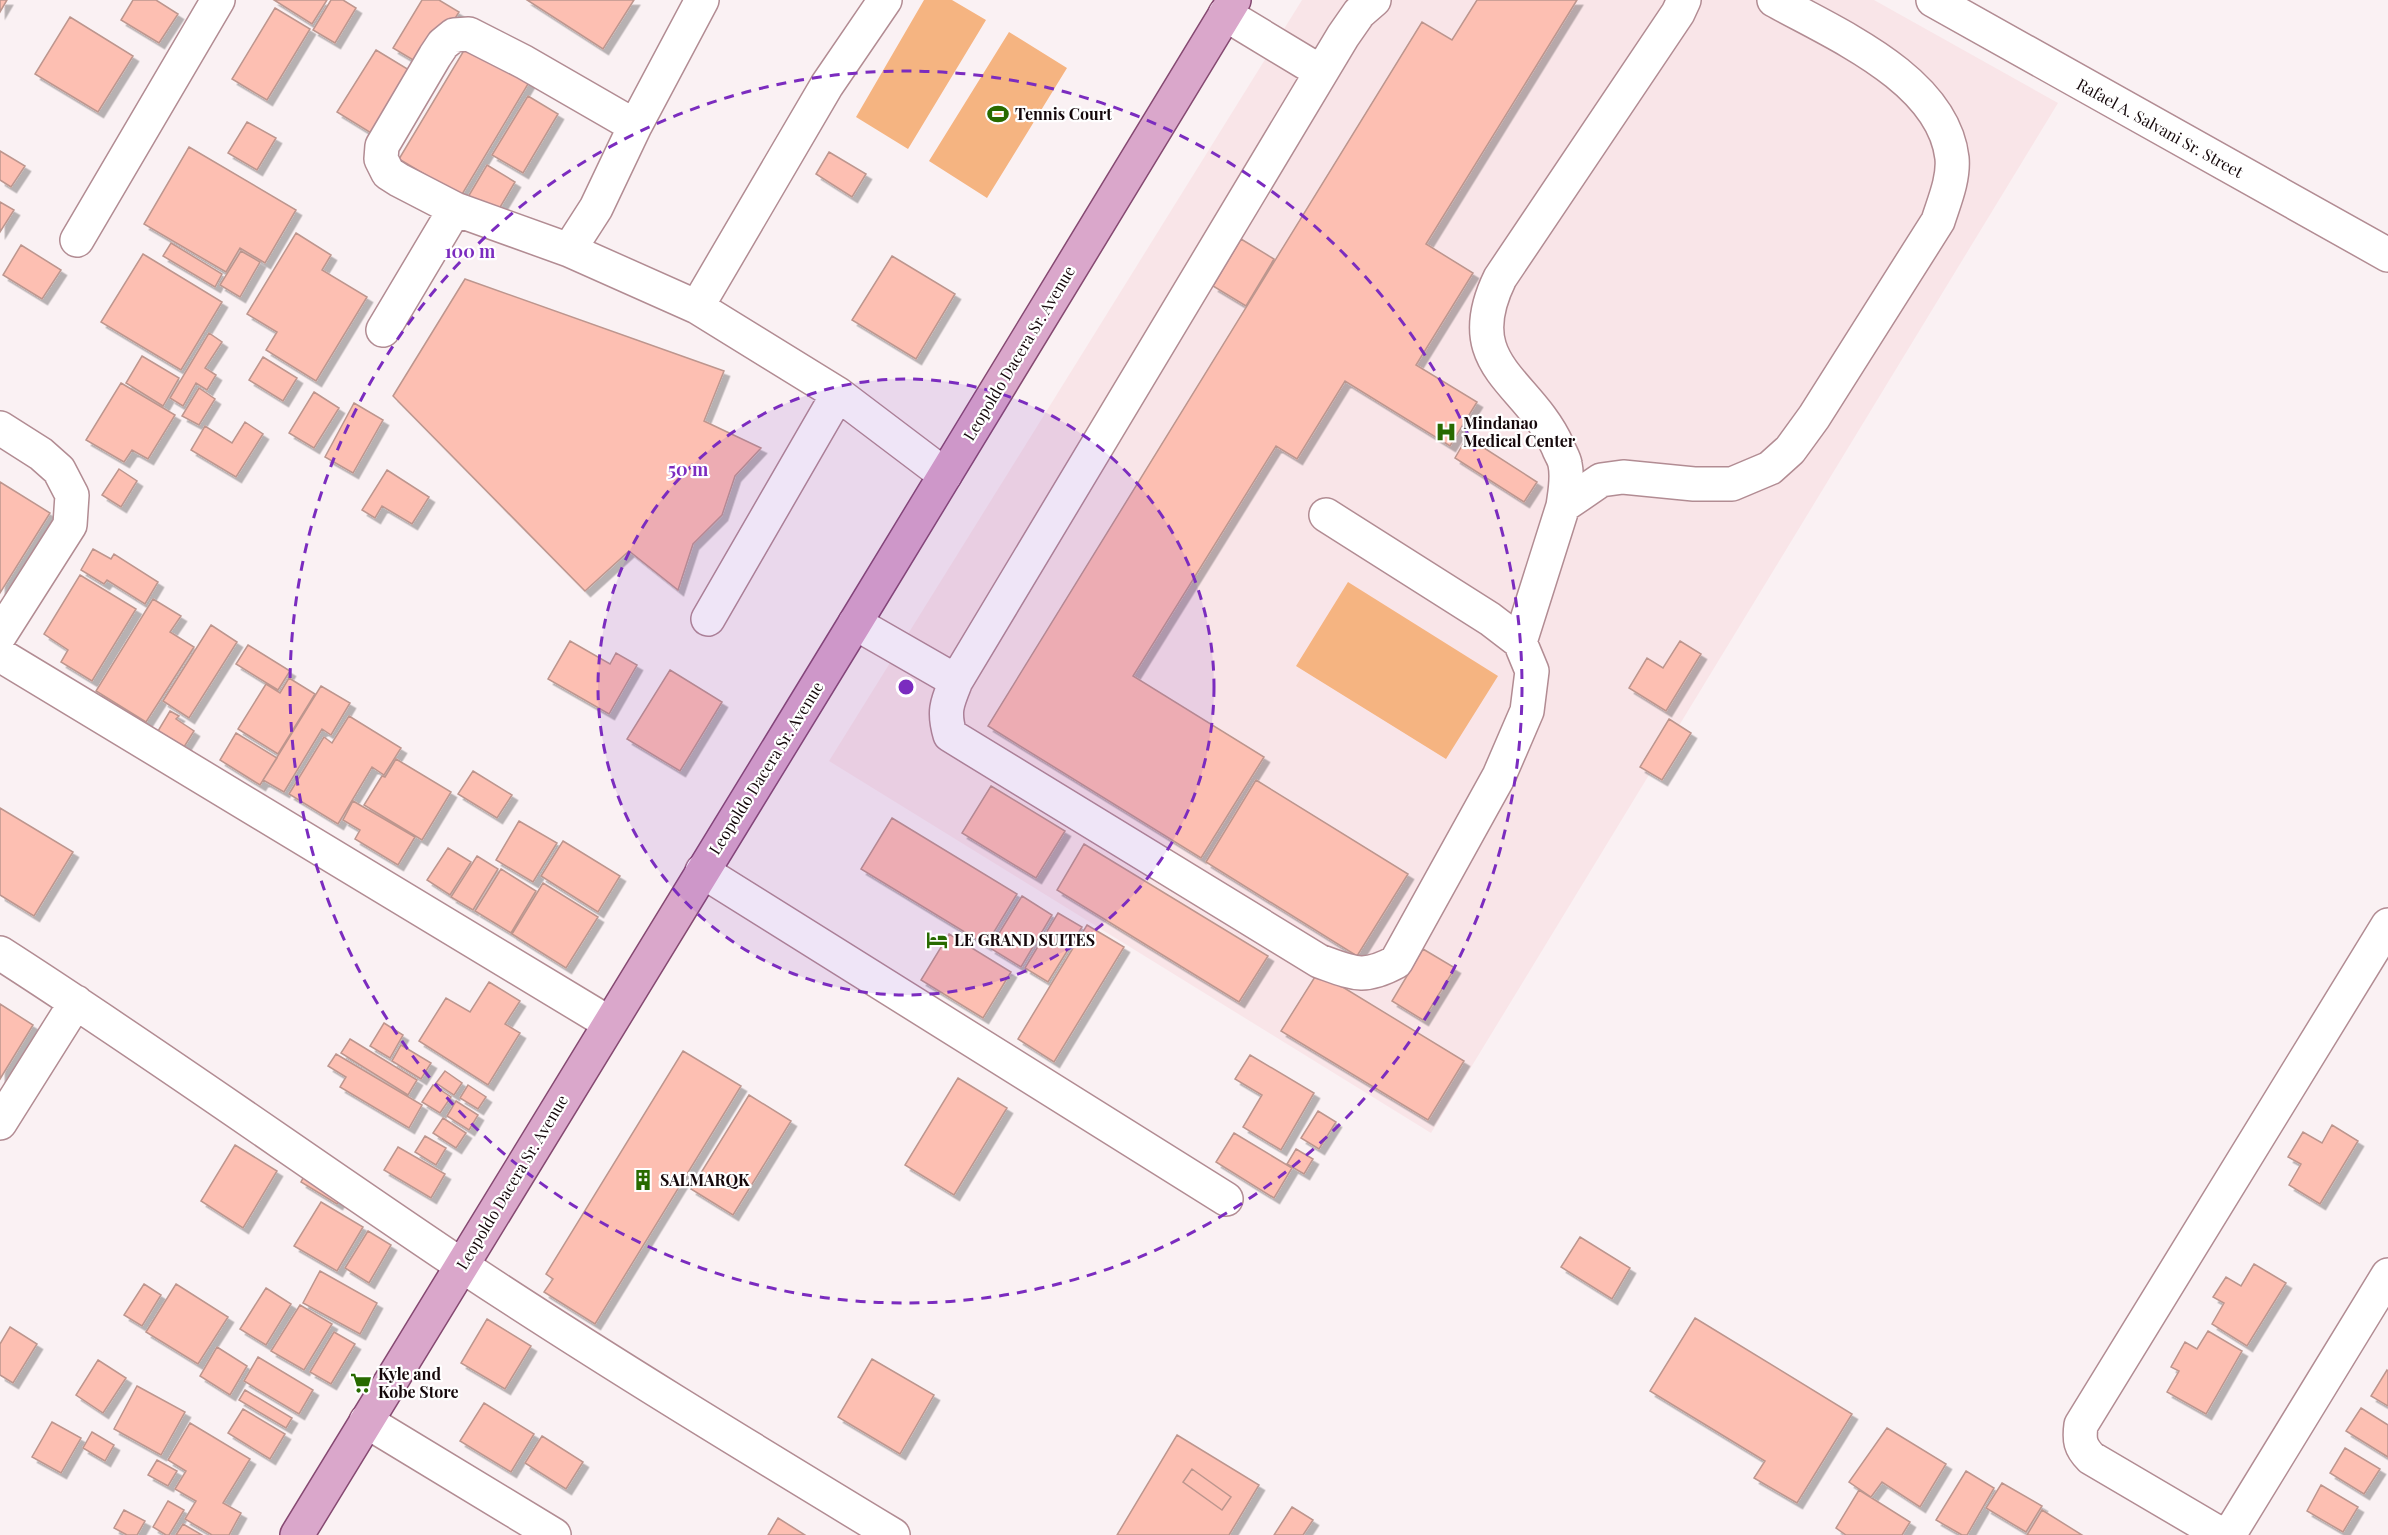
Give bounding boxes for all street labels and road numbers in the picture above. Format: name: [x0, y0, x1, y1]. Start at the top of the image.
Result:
street label: Rafael A. Salvani Sr. Street: [2073, 73, 2247, 182]
street label: Leopoldo Dacera Sr. Avenue: [958, 261, 1079, 444]
street label: Leopoldo Dacera Sr. Avenue: [704, 677, 828, 858]
street label: Leopoldo Dacera Sr. Avenue: [451, 1090, 572, 1273]

